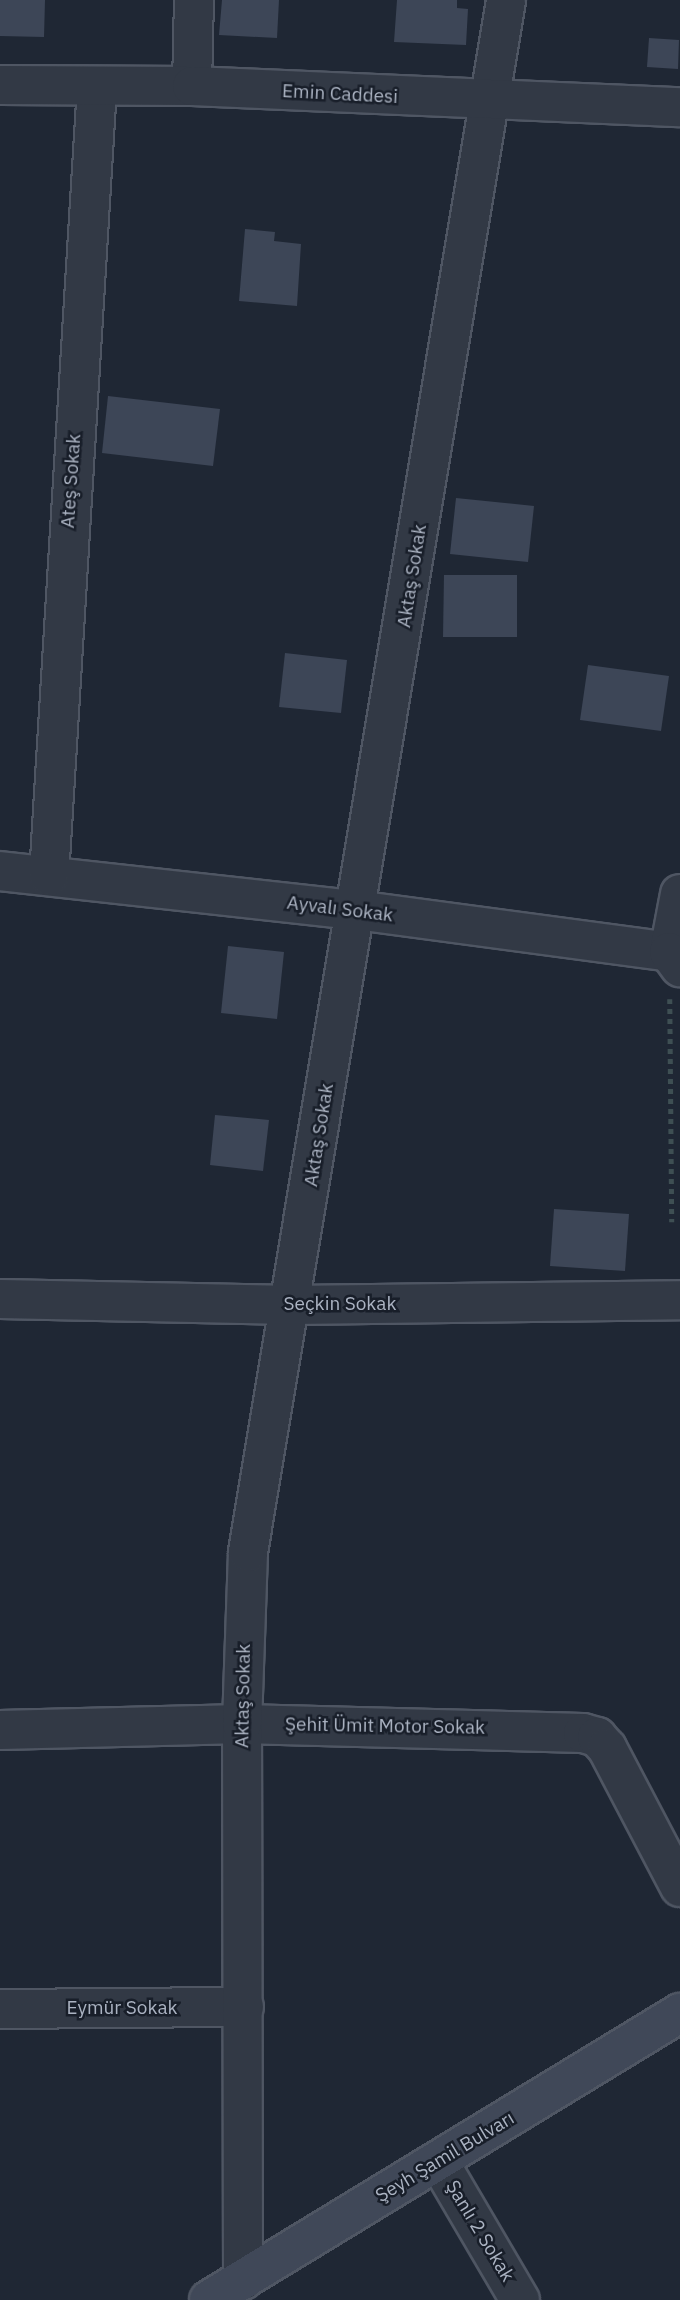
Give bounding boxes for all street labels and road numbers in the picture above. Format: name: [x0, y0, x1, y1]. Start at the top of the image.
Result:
street label: Emin Caddesi: [281, 80, 399, 108]
street label: Ateş Sokak: [56, 433, 86, 529]
street label: Aktaş Sokak: [393, 523, 431, 629]
street label: Ayvalı Sokak: [286, 891, 394, 927]
street label: Aktaş Sokak: [300, 1082, 338, 1188]
street label: Seçkin Sokak: [284, 1293, 396, 1315]
street label: Aktaş Sokak: [231, 1644, 255, 1748]
street label: Şehit Ümit Motor Sokak: [285, 1713, 485, 1739]
street label: Eymür Sokak: [66, 1997, 178, 2019]
street label: Şeyh Şamil Bulvarı: [372, 2107, 518, 2207]
street label: Şanlı 2 Sokak: [441, 2176, 519, 2286]

